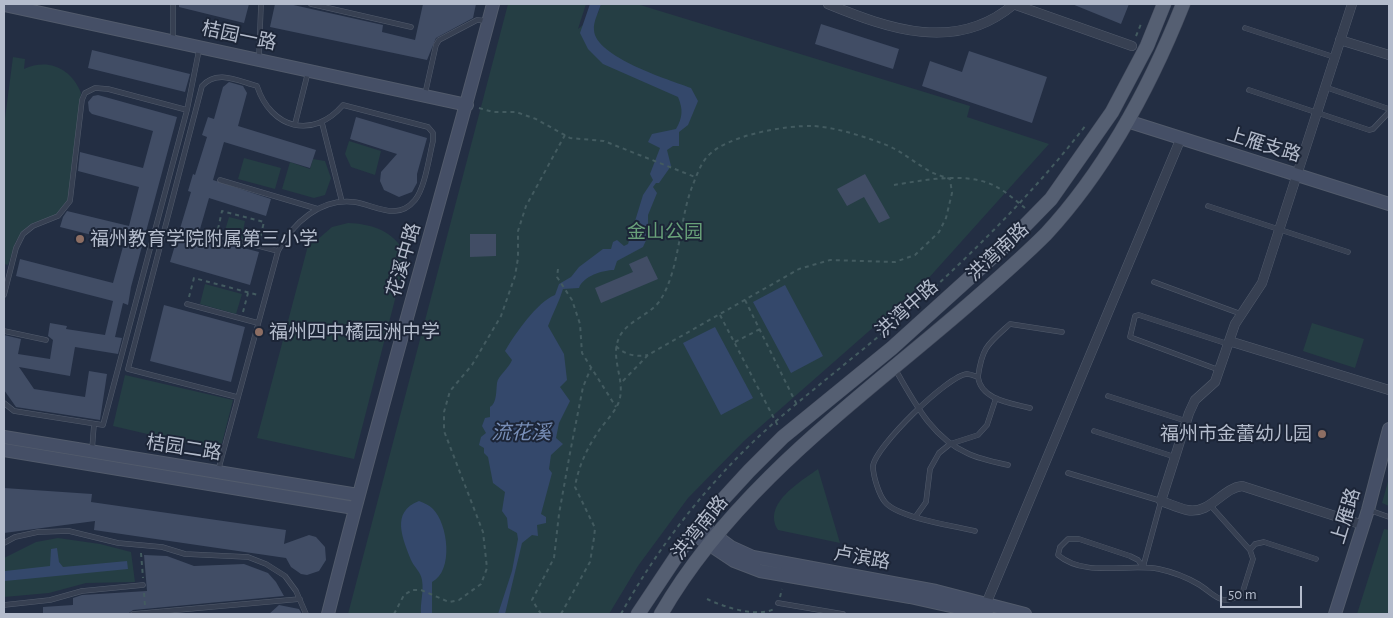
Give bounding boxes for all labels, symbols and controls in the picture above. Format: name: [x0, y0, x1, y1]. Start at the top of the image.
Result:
street label: 桔园一路: [199, 17, 279, 55]
street label: 上雁支路: [1224, 123, 1304, 167]
street label: 洪湾南路: [962, 218, 1034, 286]
street label: 花溪中路: [383, 220, 425, 300]
park label: 金山公园: [627, 221, 703, 243]
place label: 福州教育学院附属第三小学: [90, 228, 318, 250]
marker: 福州教育学院附属第三小学: [74, 233, 86, 245]
street label: 洪湾中路: [871, 275, 943, 343]
place label: 福州四中橘园洲中学: [269, 321, 440, 343]
marker: 福州四中橘园洲中学: [253, 326, 265, 338]
water label: 流花溪: [491, 421, 551, 445]
place label: 福州市金蕾幼儿园: [1160, 423, 1312, 445]
marker: 福州市金蕾幼儿园: [1316, 428, 1328, 440]
street label: 桔园二路: [145, 431, 223, 465]
street label: 上雁路: [1327, 485, 1365, 547]
street label: 洪湾南路: [667, 491, 733, 565]
street label: 卢滨路: [832, 542, 892, 574]
scale bar: [1223, 576, 1306, 608]
text: 50 m: [1228, 587, 1257, 602]

